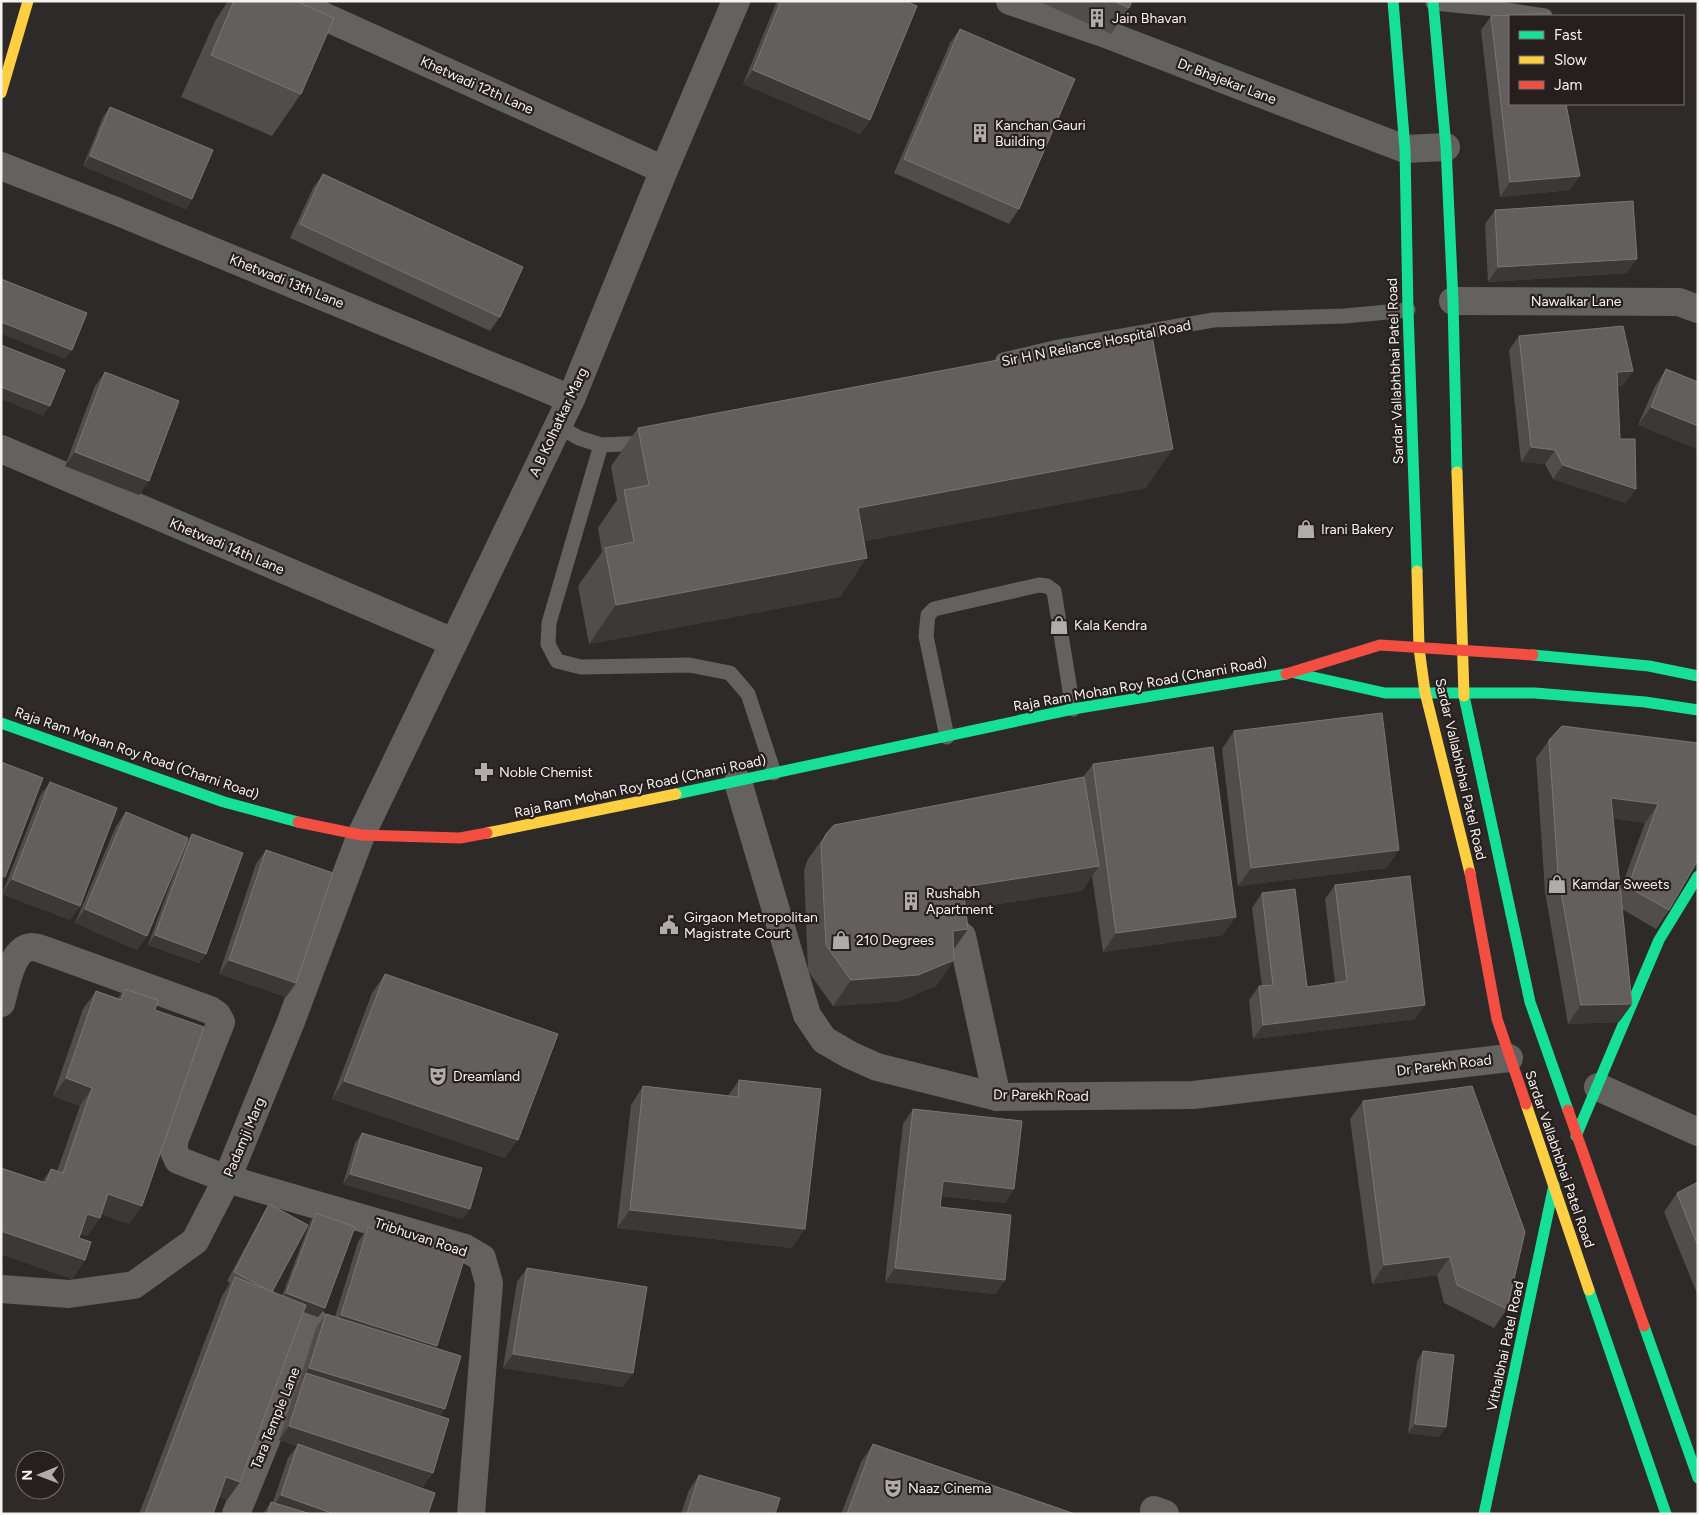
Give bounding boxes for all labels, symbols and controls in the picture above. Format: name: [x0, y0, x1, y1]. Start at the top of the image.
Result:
building icon: Jain Bhavan: [1086, 7, 1108, 29]
place label: Jain Bhavan: [1112, 10, 1187, 27]
legend: [1509, 15, 1684, 105]
text: Fast: [1554, 26, 1583, 44]
text: Slow: [1554, 51, 1587, 69]
street label: Khetwadi 12th Lane: [418, 53, 536, 118]
street label: Dr Bhajekar Lane: [1175, 55, 1279, 108]
text: Jam: [1554, 76, 1582, 94]
place label: Kanchan Gauri Building: [995, 117, 1086, 150]
building icon: Kanchan Gauri Building: [969, 122, 991, 144]
street label: Khetwadi 13th Lane: [227, 251, 347, 312]
street label: Sardar Vallabhbhai Patel Road: [1384, 278, 1407, 464]
street label: Nawalkar Lane: [1531, 293, 1622, 310]
street label: Sir H N Reliance Hospital Road: [1000, 317, 1192, 370]
street label: A B Kolhatkar Marg: [526, 365, 591, 480]
street label: Khetwadi 14th Lane: [167, 515, 287, 578]
shop icon: Irani Bakery: [1295, 518, 1317, 540]
place label: Irani Bakery: [1321, 521, 1394, 538]
shop icon: Kala Kendra: [1048, 614, 1070, 636]
place label: Kala Kendra: [1074, 617, 1147, 634]
street label: Raja Ram Mohan Roy Road (Charni Road): [1012, 654, 1268, 715]
street label: Sardar Vallabhbhai Patel Road: [1431, 676, 1490, 862]
street label: Raja Ram Mohan Roy Road (Charni Road): [12, 704, 261, 803]
street label: Raja Ram Mohan Roy Road (Charni Road): [512, 751, 768, 822]
pharmacy icon: Noble Chemist: [473, 761, 495, 783]
place label: Noble Chemist: [499, 764, 593, 781]
shop icon: Kamdar Sweets: [1546, 873, 1568, 895]
place label: Kamdar Sweets: [1572, 876, 1670, 893]
place label: Rushabh Apartment: [926, 885, 994, 918]
building icon: Rushabh Apartment: [900, 890, 922, 912]
place label: Girgaon Metropolitan Magistrate Court: [684, 909, 818, 942]
public building icon: Girgaon Metropolitan Magistrate Court: [658, 914, 680, 936]
shop icon: 210 Degrees: [830, 929, 852, 951]
place label: 210 Degrees: [856, 932, 934, 949]
street label: Dr Parekh Road: [1396, 1051, 1493, 1080]
theatre icon: Dreamland: [427, 1065, 449, 1087]
place label: Dreamland: [453, 1068, 520, 1085]
street label: Sardar Vallabhbhai Patel Road: [1521, 1068, 1598, 1250]
street label: Dr Parekh Road: [993, 1086, 1089, 1105]
street label: Padamji Marg: [220, 1095, 269, 1180]
street label: Tribhuvan Road: [372, 1214, 469, 1260]
street label: Vithalbhai Patel Road: [1483, 1279, 1528, 1413]
street label: Tara Temple Lane: [247, 1365, 304, 1471]
north arrow: [15, 1450, 65, 1500]
text: N: [19, 1470, 36, 1481]
theatre icon: Naaz Cinema: [882, 1477, 904, 1499]
place label: Naaz Cinema: [908, 1480, 991, 1497]

